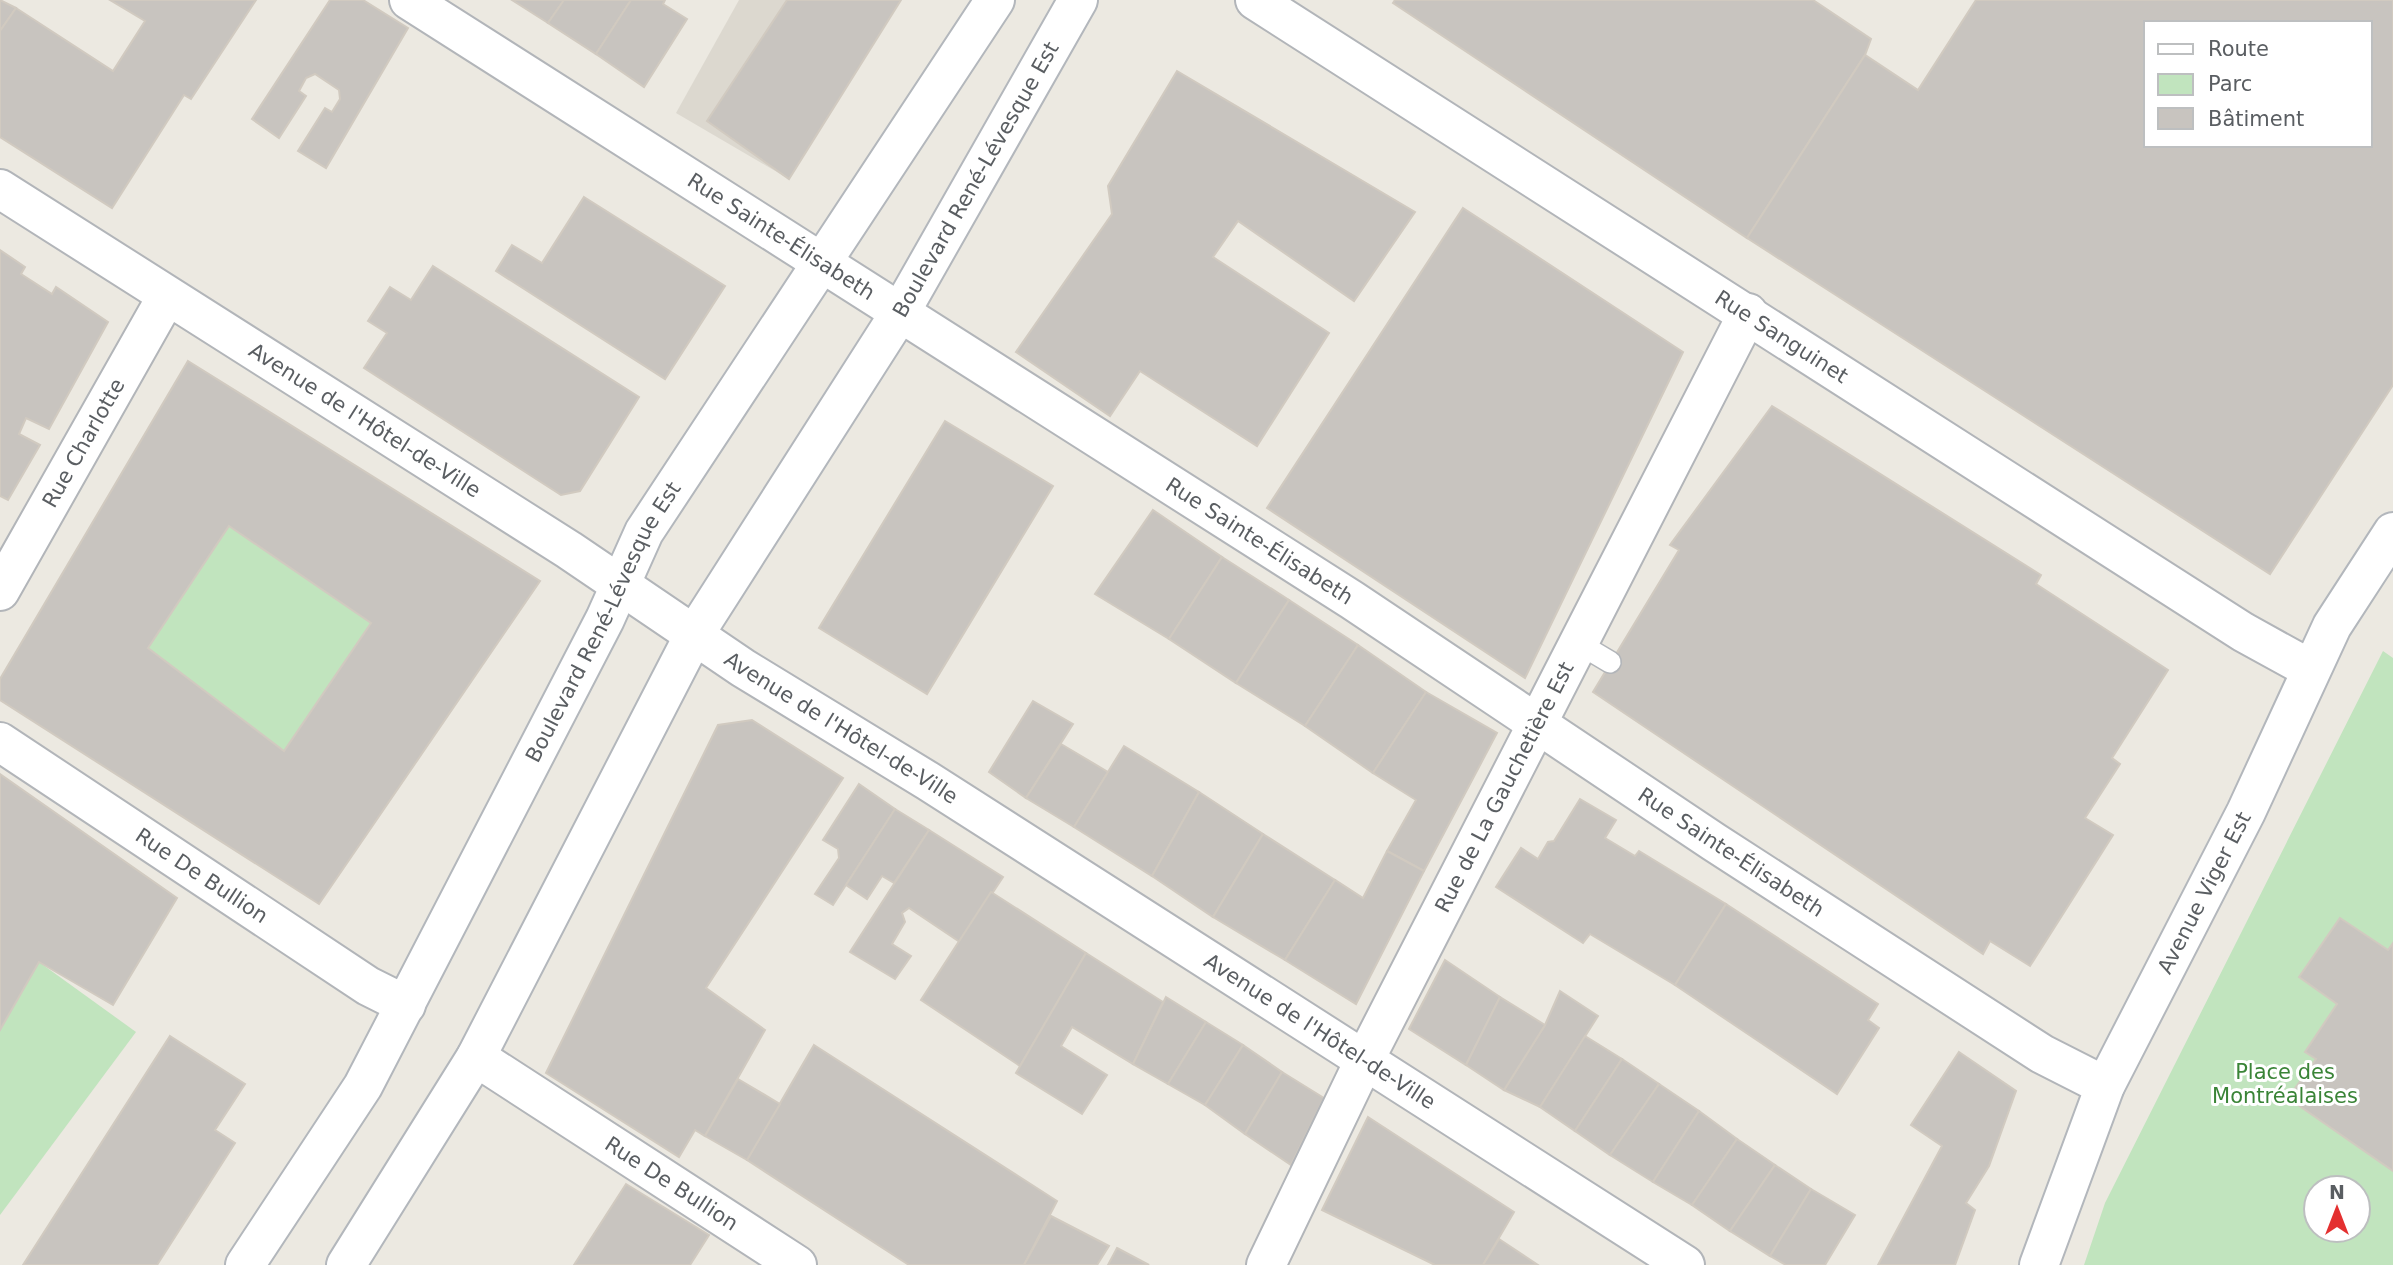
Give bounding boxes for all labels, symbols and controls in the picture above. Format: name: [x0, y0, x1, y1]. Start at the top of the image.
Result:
legend: [2144, 21, 2372, 147]
text: Route: [2208, 37, 2269, 61]
street label: Boulevard René-Lévesque Est: [888, 38, 1064, 321]
text: Parc: [2208, 72, 2252, 96]
text: Bâtiment: [2208, 107, 2304, 131]
street label: Rue Sainte-Élisabeth: [683, 168, 879, 305]
street label: Rue Sanguinet: [1711, 285, 1852, 388]
street label: Avenue de l'Hôtel-de-Ville: [245, 338, 485, 503]
street label: Rue Charlotte: [38, 374, 130, 512]
street label: Rue Sainte-Élisabeth: [1161, 473, 1358, 610]
street label: Boulevard René-Lévesque Est: [521, 477, 686, 766]
street label: Avenue de l'Hôtel-de-Ville: [720, 647, 962, 809]
street label: Rue de La Gauchetière Est: [1430, 658, 1579, 917]
street label: Rue Sainte-Élisabeth: [1634, 783, 1828, 922]
street label: Avenue Viger Est: [2153, 808, 2256, 978]
street label: Rue De Bullion: [131, 823, 272, 928]
street label: Avenue de l'Hôtel-de-Ville: [1200, 949, 1440, 1114]
park label: Place des Montréalaises: [2212, 1060, 2358, 1108]
street label: Rue De Bullion: [600, 1132, 743, 1236]
north arrow: [2302, 1174, 2372, 1244]
text: N: [2329, 1181, 2345, 1203]

